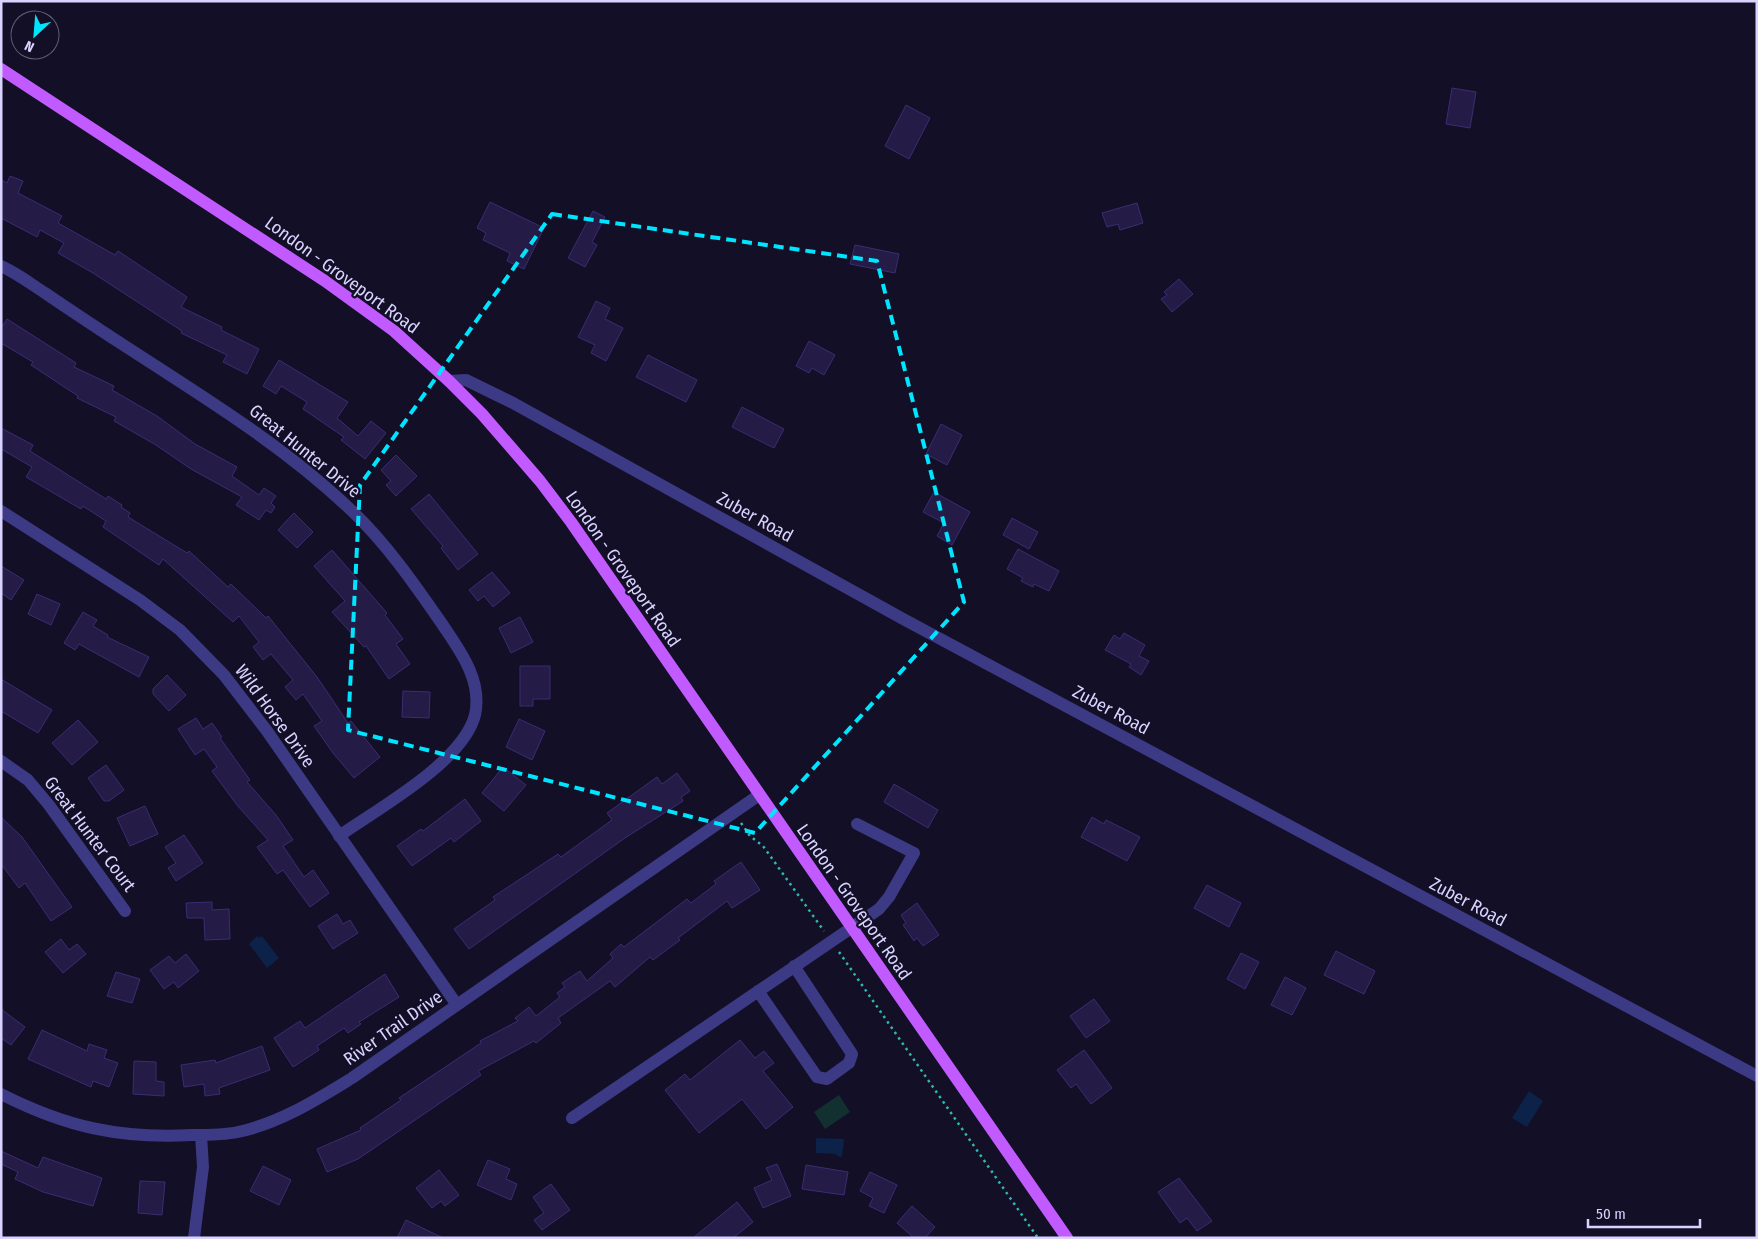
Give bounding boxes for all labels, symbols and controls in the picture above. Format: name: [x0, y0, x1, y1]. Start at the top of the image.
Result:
north arrow: [10, 10, 60, 60]
text: N: [22, 37, 37, 56]
street label: London - Groveport Road: [261, 212, 423, 338]
street label: Great Hunter Drive: [245, 399, 365, 503]
street label: London - Groveport Road: [561, 487, 685, 651]
street label: Zuber Road: [713, 487, 797, 547]
street label: Wild Horse Drive: [230, 660, 320, 772]
street label: Zuber Road: [1069, 681, 1153, 739]
street label: Great Hunter Court: [40, 772, 141, 896]
street label: London - Groveport Road: [792, 820, 916, 984]
street label: Zuber Road: [1426, 873, 1510, 931]
street label: River Trail Drive: [339, 986, 447, 1070]
scale bar: [1588, 1196, 1700, 1228]
text: 50 m: [1596, 1205, 1626, 1223]

